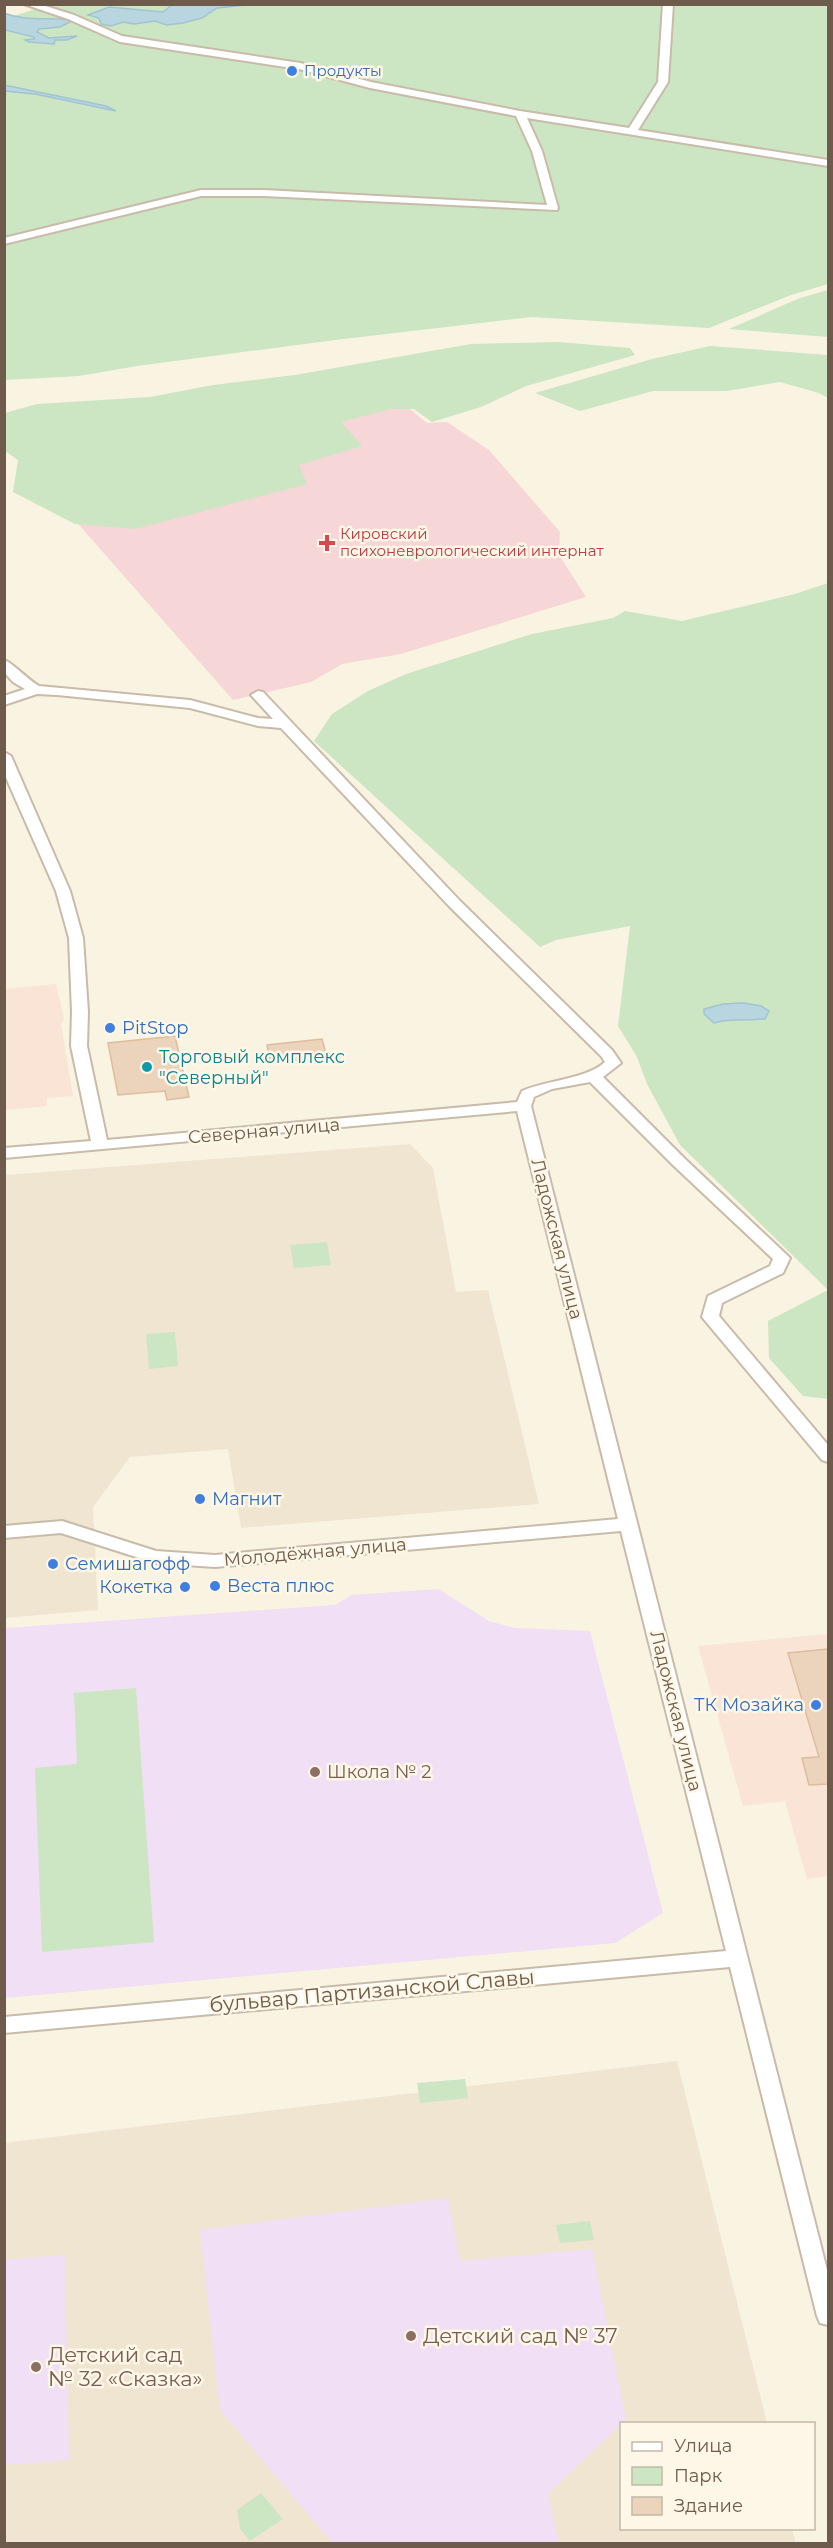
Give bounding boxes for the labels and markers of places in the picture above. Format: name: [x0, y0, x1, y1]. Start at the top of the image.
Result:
place label: Продукты: [304, 61, 382, 80]
marker: Продукты: [285, 64, 299, 78]
place label: Кировский психоневрологический интернат: [340, 524, 604, 560]
marker: Кировский психоневрологический интернат: [318, 534, 336, 552]
place label: PitStop: [122, 1017, 188, 1039]
marker: PitStop: [103, 1021, 117, 1035]
place label: Торговый комплекс "Северный": [159, 1046, 345, 1089]
marker: Торговый комплекс "Северный": [140, 1060, 154, 1074]
place label: Магнит: [212, 1488, 282, 1510]
marker: Магнит: [193, 1492, 207, 1506]
place label: Семишагофф: [65, 1553, 190, 1575]
marker: Семишагофф: [46, 1557, 60, 1571]
place label: Веста плюс: [227, 1575, 335, 1597]
place label: Кокетка: [99, 1576, 173, 1598]
marker: Веста плюс: [208, 1579, 222, 1593]
marker: Кокетка: [178, 1580, 192, 1594]
place label: ТК Мозайка: [694, 1694, 804, 1716]
marker: ТК Мозайка: [809, 1698, 823, 1712]
place label: Школа № 2: [327, 1761, 431, 1783]
marker: Школа № 2: [308, 1765, 322, 1779]
place label: Детский сад № 37: [423, 2323, 618, 2348]
marker: Детский сад № 37: [404, 2329, 418, 2343]
place label: Детский сад № 32 «Сказка»: [48, 2342, 203, 2391]
marker: Детский сад № 32 «Сказка»: [29, 2360, 43, 2374]

